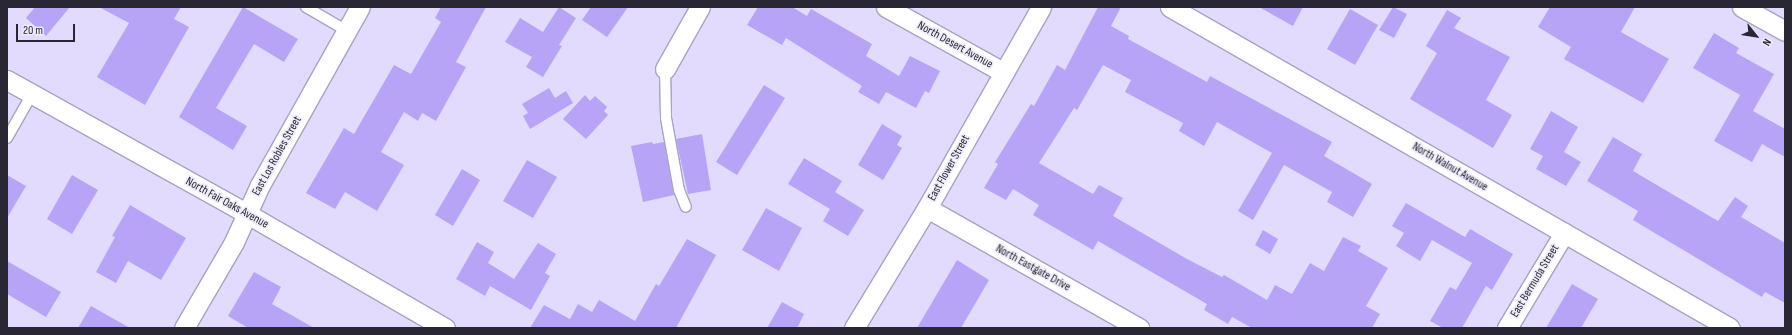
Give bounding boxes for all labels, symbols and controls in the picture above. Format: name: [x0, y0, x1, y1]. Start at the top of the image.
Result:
scale bar: [18, 16, 77, 42]
north arrow: [1736, 16, 1776, 56]
street label: North Desert Avenue: [915, 18, 995, 72]
text: 20 m: [23, 23, 43, 38]
text: N: [1760, 36, 1774, 48]
street label: East Los Robles Street: [249, 114, 305, 198]
street label: East Flower Street: [925, 133, 973, 203]
street label: North Walnut Avenue: [1410, 140, 1490, 194]
street label: North Fair Oaks Avenue: [183, 174, 271, 232]
street label: North Eastgate Drive: [993, 242, 1073, 294]
street label: East Bermuda Street: [1508, 242, 1562, 320]

